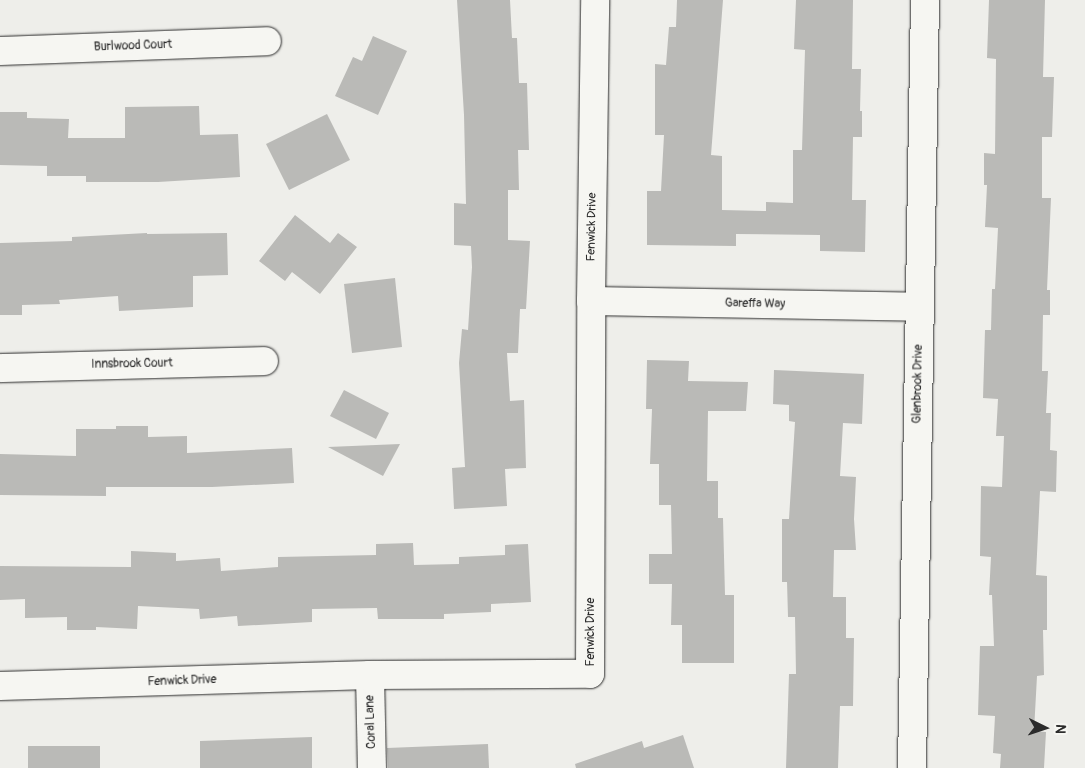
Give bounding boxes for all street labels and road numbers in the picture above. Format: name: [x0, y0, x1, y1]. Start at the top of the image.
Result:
street label: Burlwood Court: [94, 37, 172, 55]
street label: Fenwick Drive: [584, 192, 600, 262]
street label: Gareffa Way: [725, 296, 785, 312]
street label: Glenbrook Drive: [910, 344, 926, 424]
street label: Innsbrook Court: [91, 356, 173, 372]
street label: Fenwick Drive: [584, 598, 598, 666]
street label: Fenwick Drive: [147, 673, 217, 689]
street label: Coral Lane: [363, 695, 379, 749]

